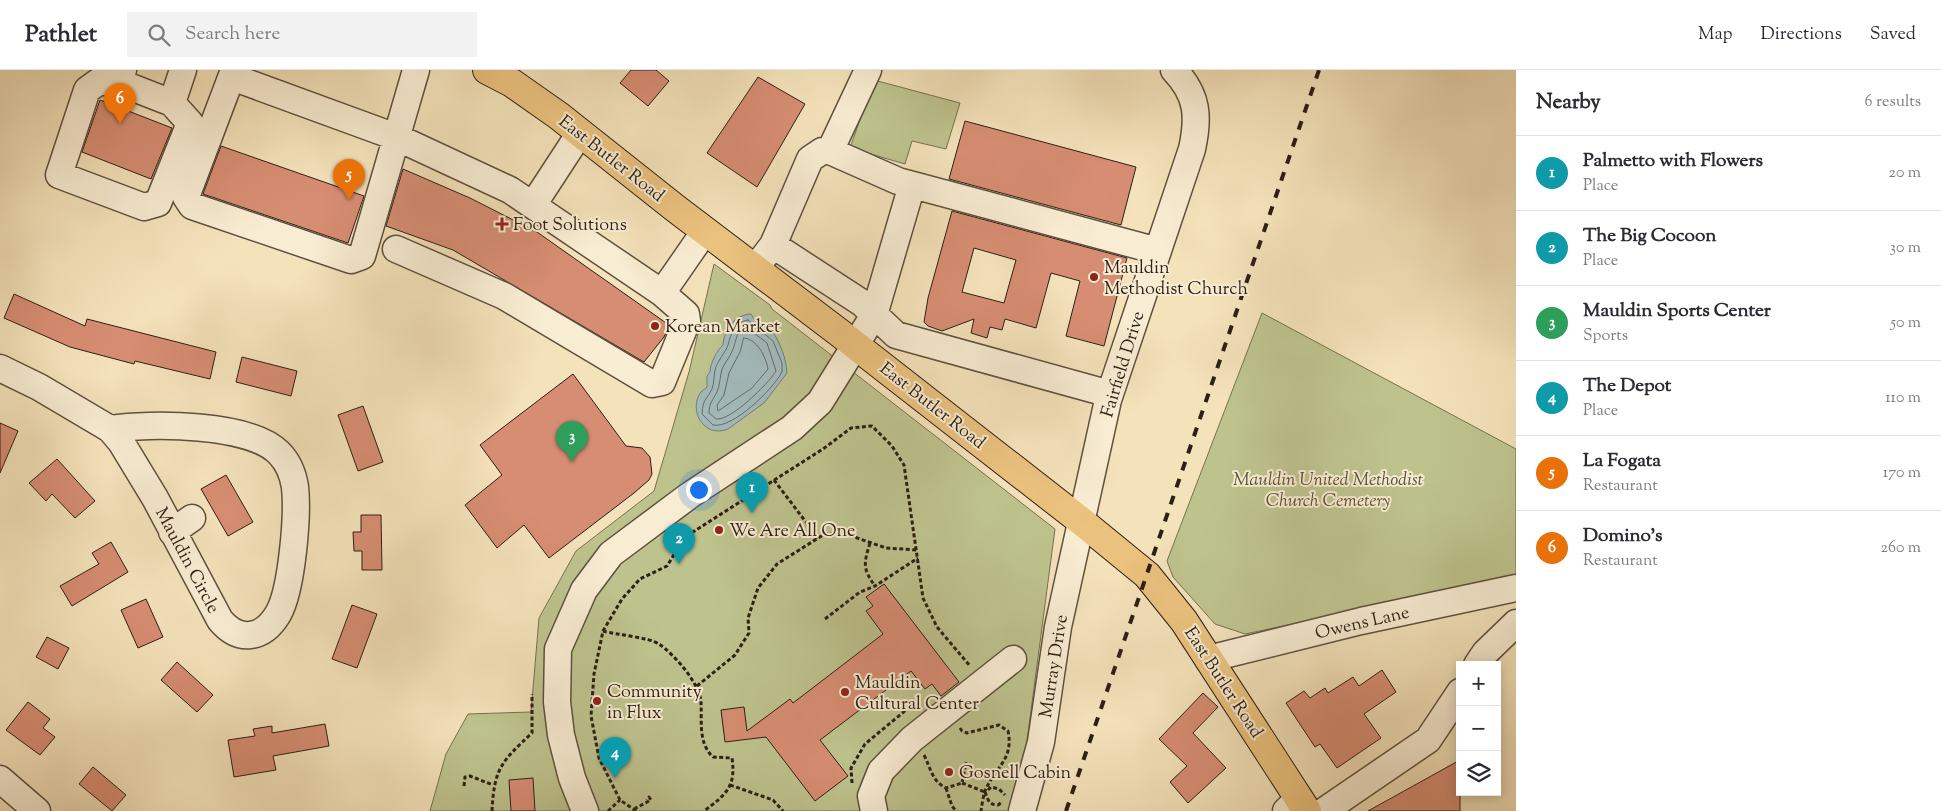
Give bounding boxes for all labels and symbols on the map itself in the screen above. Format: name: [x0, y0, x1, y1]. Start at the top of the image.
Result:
pin: 6: [104, 83, 136, 124]
street label: East Butler Road: [552, 110, 669, 209]
pin: 5: [333, 159, 365, 200]
place label: Foot Solutions: [513, 213, 627, 239]
marker: Foot Solutions: [495, 217, 509, 231]
place label: Mauldin Methodist Church: [1104, 256, 1248, 303]
marker: Mauldin Methodist Church: [1088, 271, 1100, 283]
street label: Fairfield Drive: [1095, 308, 1152, 421]
place label: Korean Market: [665, 315, 780, 341]
marker: Korean Market: [649, 320, 661, 332]
street label: East Butler Road: [873, 357, 990, 456]
pin: 3: [556, 421, 588, 462]
park label: Mauldin United Methodist Church Cemetery: [1233, 468, 1424, 515]
pin: 1: [736, 472, 768, 513]
your location: [686, 477, 712, 503]
street label: Mauldin Circle: [147, 503, 225, 619]
place label: We Are All One: [729, 519, 855, 545]
pin: 2: [663, 523, 695, 564]
marker: We Are All One: [713, 524, 725, 536]
street label: Owens Lane: [1313, 600, 1412, 647]
street label: Murray Drive: [1034, 613, 1076, 720]
street label: East Butler Road: [1176, 622, 1268, 744]
place label: Mauldin Cultural Center: [855, 671, 979, 718]
place label: Community in Flux: [607, 680, 702, 727]
marker: Mauldin Cultural Center: [839, 686, 851, 698]
marker: Community in Flux: [591, 695, 603, 707]
pin: 4: [599, 737, 631, 778]
place label: Gosnell Cabin: [959, 761, 1072, 787]
marker: Gosnell Cabin: [943, 766, 955, 778]

